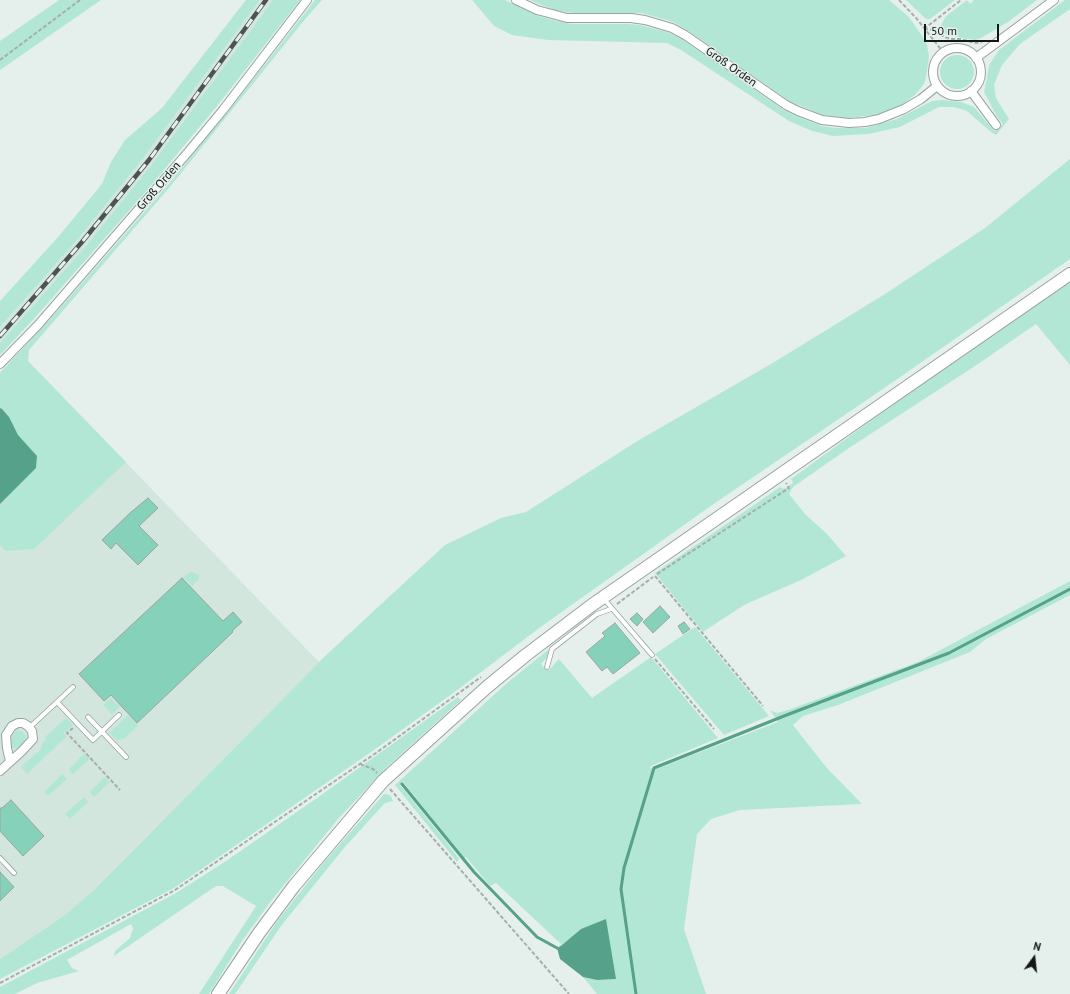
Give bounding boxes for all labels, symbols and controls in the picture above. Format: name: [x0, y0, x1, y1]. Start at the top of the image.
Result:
scale bar: [926, 16, 1001, 42]
text: 50 m: [931, 23, 957, 38]
street label: Groß Orden: [702, 44, 760, 90]
street label: Groß Orden: [134, 159, 184, 213]
north arrow: [1014, 938, 1054, 978]
text: N: [1032, 939, 1042, 954]

